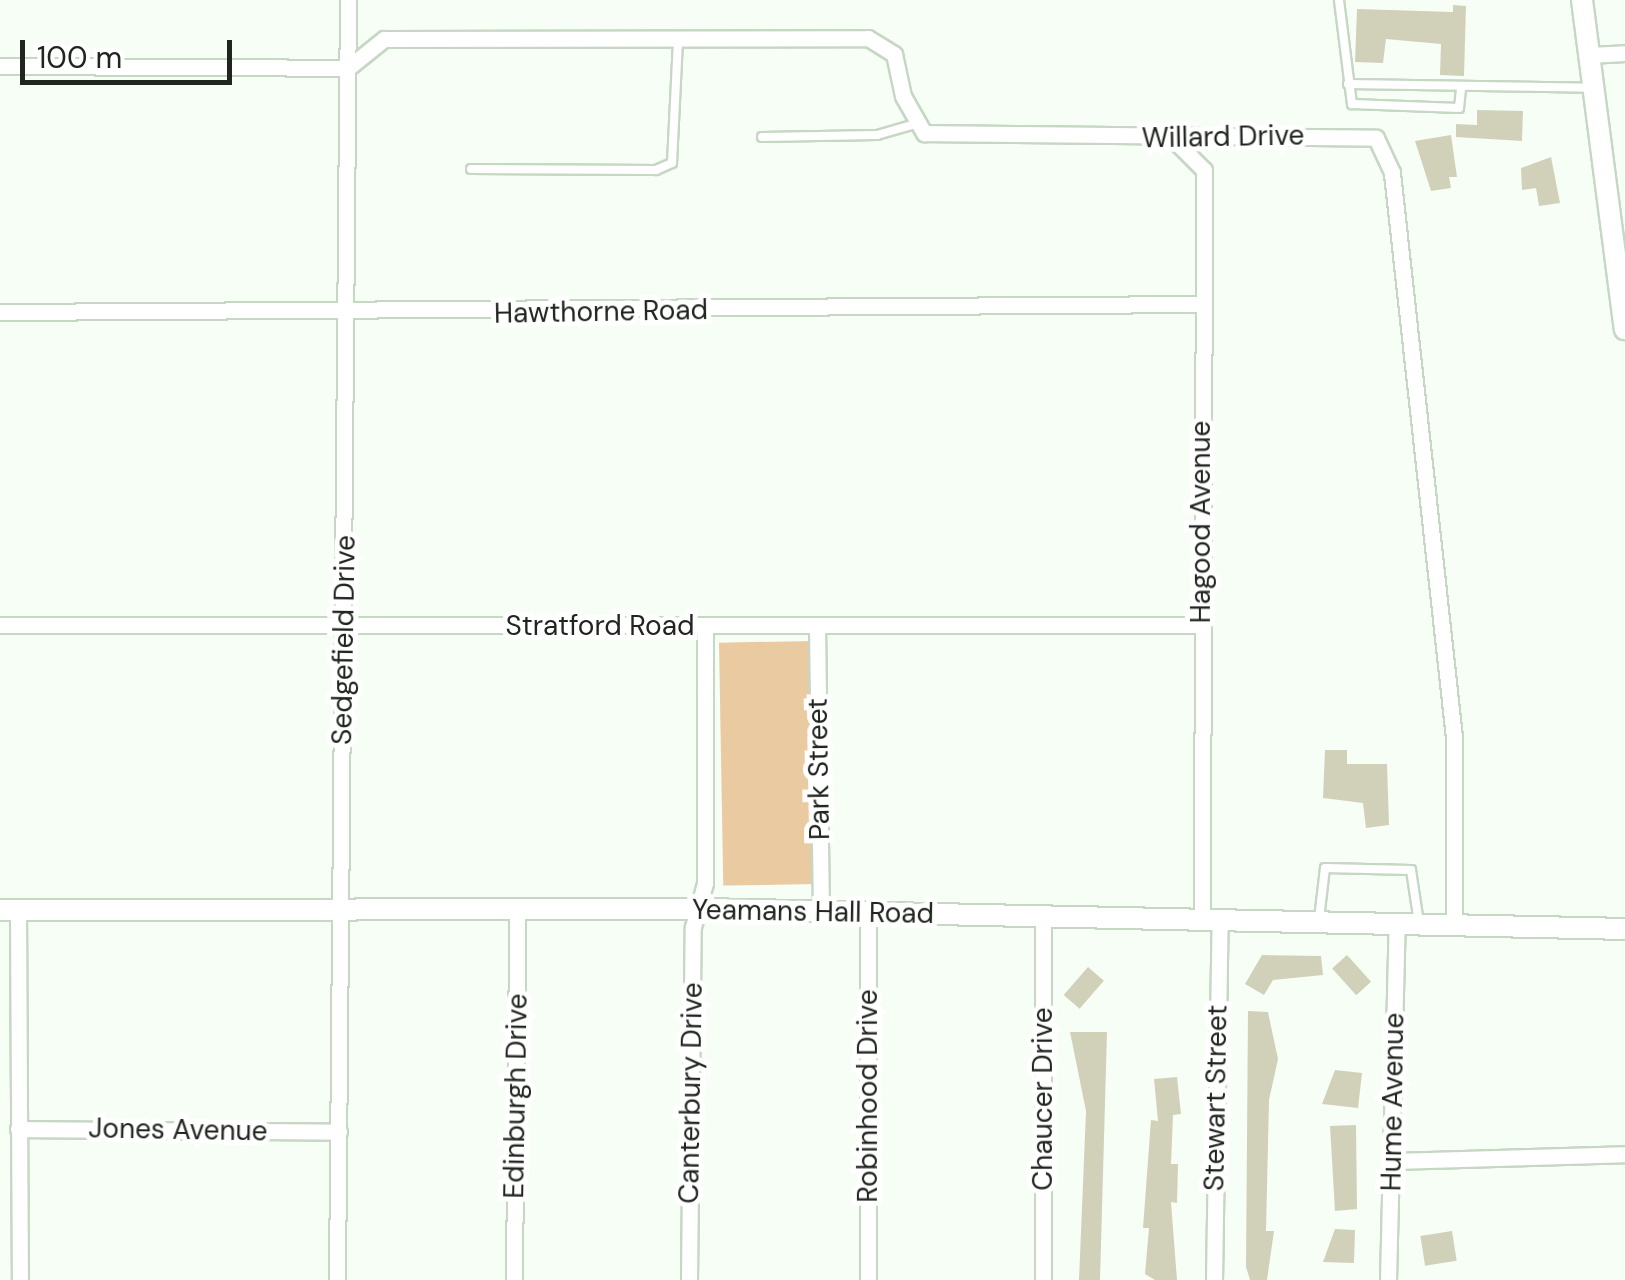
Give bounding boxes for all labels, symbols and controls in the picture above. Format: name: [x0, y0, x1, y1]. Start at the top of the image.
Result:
scale bar: [25, 20, 238, 82]
text: 100 m: [37, 38, 122, 77]
street label: Willard Drive: [1141, 119, 1305, 155]
street label: Hawthorne Road: [494, 293, 708, 331]
street label: Hagood Avenue: [1184, 421, 1218, 623]
street label: Sedgefield Drive: [325, 535, 363, 745]
street label: Stratford Road: [506, 609, 694, 643]
street label: Park Street: [801, 698, 837, 840]
street label: Yeamans Hall Road: [692, 893, 934, 931]
street label: Canterbury Drive: [672, 982, 710, 1204]
street label: Robinhood Drive: [851, 989, 885, 1203]
street label: Edinburgh Drive: [497, 993, 535, 1199]
street label: Stewart Street: [1198, 1005, 1234, 1191]
street label: Chaucer Drive: [1026, 1007, 1060, 1191]
street label: Hume Avenue: [1375, 1012, 1411, 1192]
street label: Jones Avenue: [88, 1112, 268, 1148]

